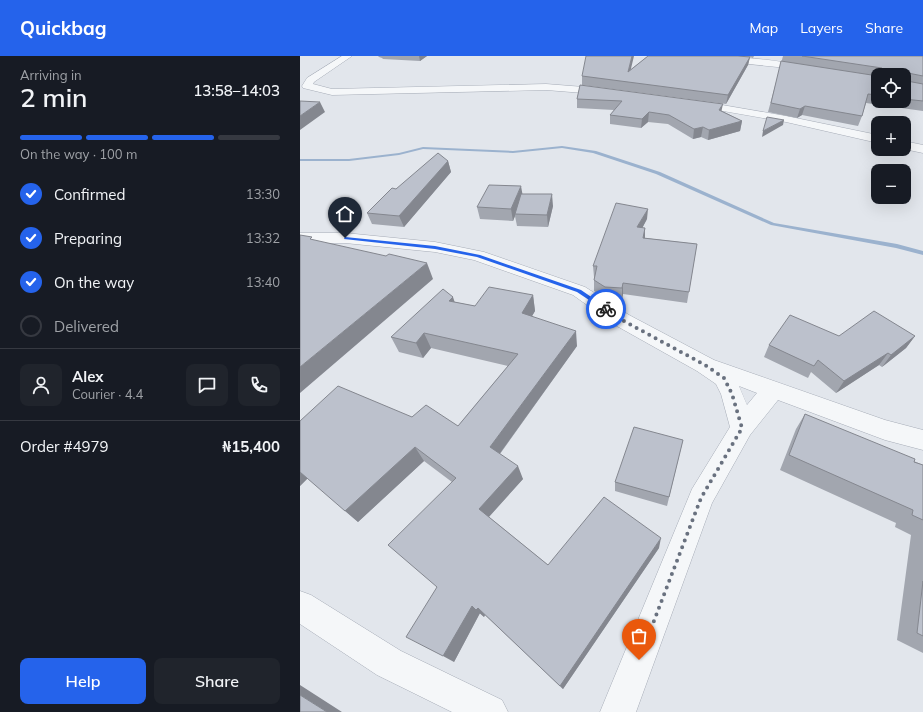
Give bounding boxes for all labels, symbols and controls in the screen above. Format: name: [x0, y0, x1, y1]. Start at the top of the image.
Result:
text: Quickbag: [20, 16, 107, 40]
text: Map: [749, 19, 778, 37]
text: Layers: [800, 19, 843, 37]
text: Share: [865, 19, 903, 37]
text: Arriving in: [20, 67, 82, 83]
map controls: [871, 68, 911, 204]
button: locate: [871, 68, 911, 108]
text: 2 min: [20, 81, 88, 114]
text: 13:58–14:03: [193, 81, 280, 100]
button: +: [871, 116, 911, 156]
text: On the way · 100 m: [20, 146, 137, 162]
button: −: [871, 164, 911, 204]
icon: check: [20, 183, 42, 205]
text: Confirmed: [54, 185, 125, 204]
text: 13:30: [246, 186, 280, 202]
pin: [328, 197, 362, 238]
icon: home: [334, 203, 356, 225]
icon: check: [20, 227, 42, 249]
text: Preparing: [54, 229, 122, 248]
text: 13:32: [246, 230, 280, 246]
icon: check: [20, 271, 42, 293]
text: On the way: [54, 273, 134, 292]
text: 13:40: [246, 274, 280, 290]
courier: [586, 289, 626, 329]
icon: bike: [595, 298, 617, 320]
text: Delivered: [54, 317, 119, 336]
button: person: [20, 364, 62, 406]
button: chat: [186, 364, 228, 406]
button: phone: [238, 364, 280, 406]
text: Alex: [72, 367, 104, 386]
text: Courier · 4.4: [72, 386, 143, 402]
text: Order #4979: [20, 437, 108, 456]
text: ₦15,400: [222, 437, 280, 456]
pin: [622, 619, 656, 660]
icon: bag: [628, 625, 650, 647]
button: Help: [20, 658, 146, 704]
button: Share: [154, 658, 280, 704]

